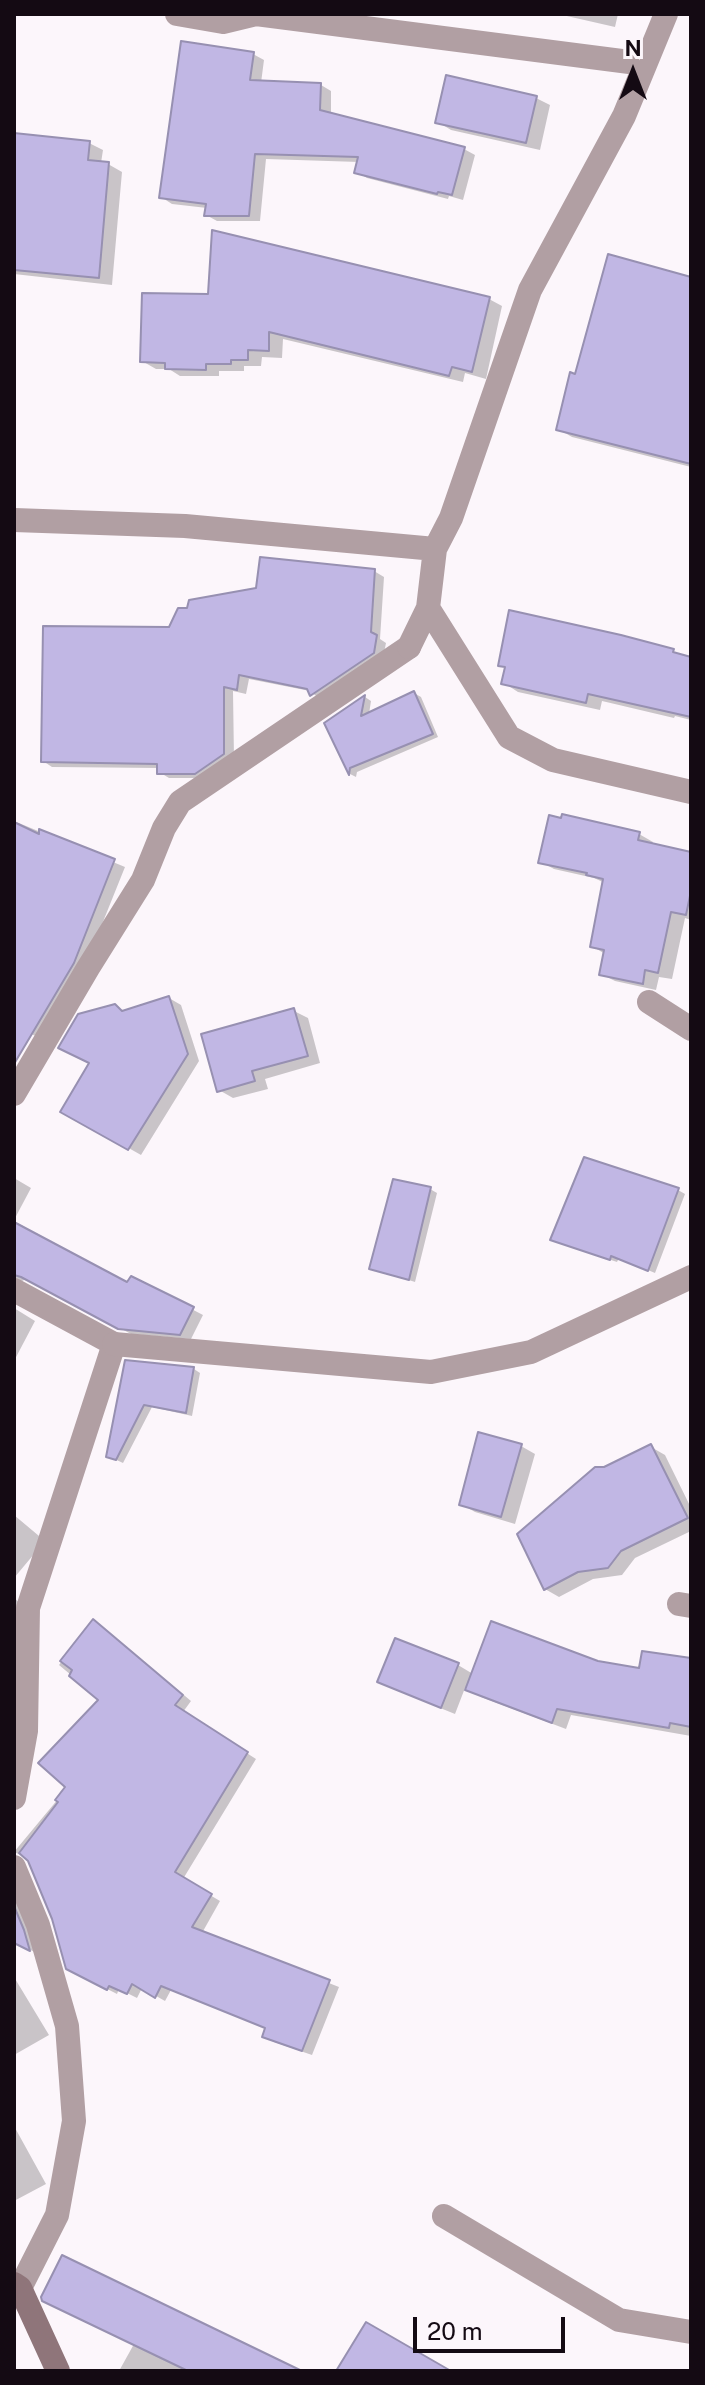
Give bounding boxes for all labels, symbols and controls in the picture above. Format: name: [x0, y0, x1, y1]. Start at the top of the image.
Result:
north arrow: [593, 32, 673, 112]
text: N: [624, 35, 642, 61]
scale bar: [417, 2301, 569, 2351]
text: 20 m: [427, 2317, 483, 2345]

